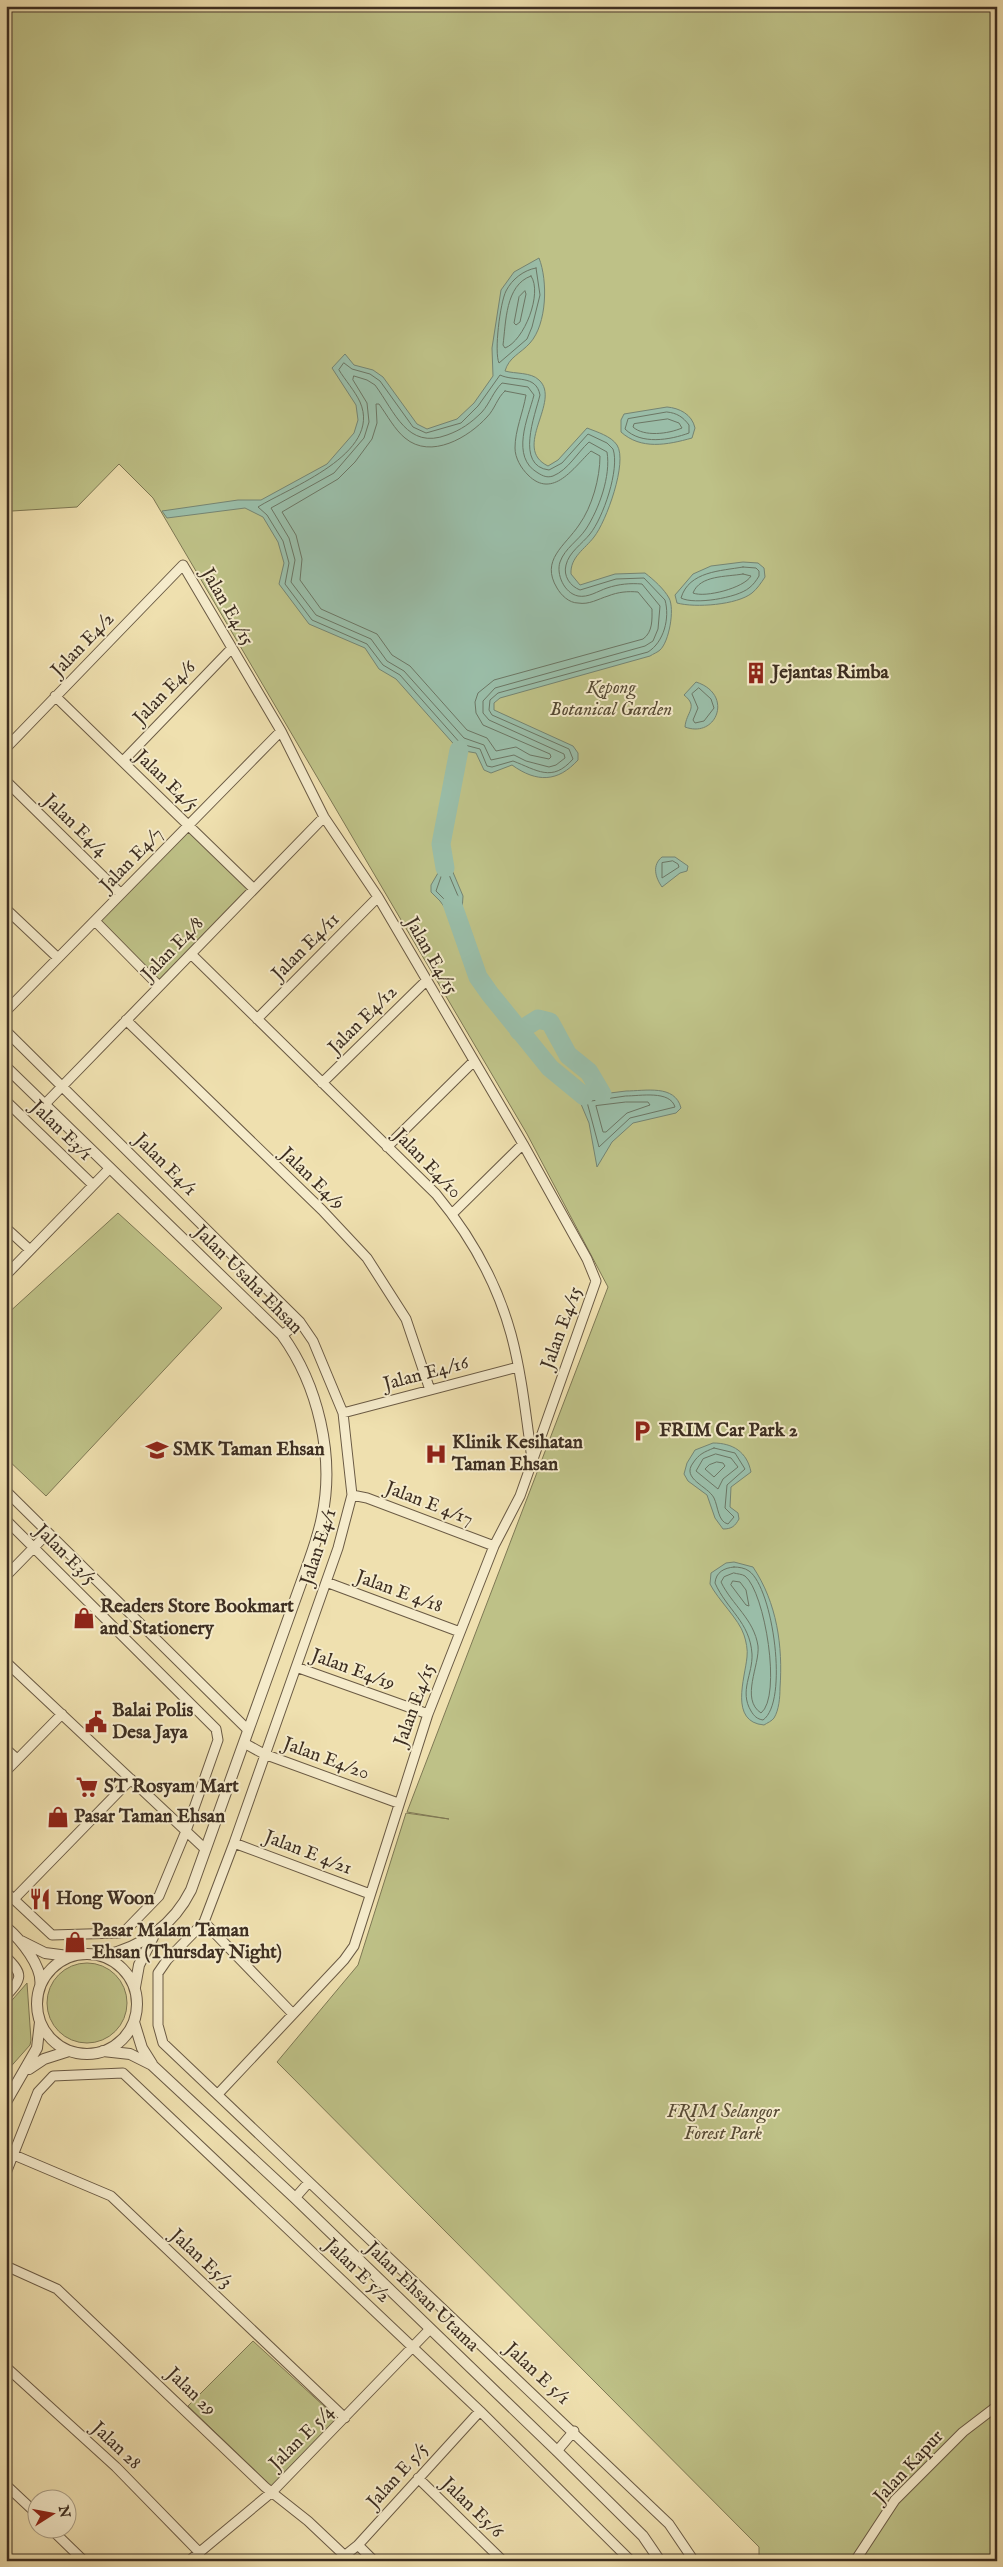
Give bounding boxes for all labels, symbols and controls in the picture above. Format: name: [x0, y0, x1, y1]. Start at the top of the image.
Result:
street label: Jalan E4/15: [194, 562, 259, 650]
street label: Jalan E4/2: [45, 608, 120, 684]
street label: Jalan E4/6: [127, 655, 202, 732]
building icon: Jejantas Rimba: [743, 660, 769, 686]
place label: Jejantas Rimba: [769, 661, 890, 685]
park label: Kepong Botanical Garden: [550, 676, 672, 722]
street label: Jalan E4/5: [128, 744, 203, 817]
street label: Jalan E4/4: [36, 788, 113, 863]
street label: Jalan E4/7: [94, 823, 169, 899]
street label: Jalan E4/11: [266, 908, 345, 987]
street label: Jalan E4/15: [398, 911, 463, 999]
street label: Jalan E4/8: [135, 912, 209, 987]
street label: Jalan E4/12: [322, 980, 403, 1061]
street label: Jalan E3/1: [24, 1094, 97, 1166]
street label: Jalan E4/10: [386, 1122, 466, 1204]
street label: Jalan E4/1: [127, 1127, 201, 1201]
street label: Jalan E4/9: [273, 1141, 349, 1216]
street label: Jalan Usaha Ehsan: [187, 1219, 308, 1340]
street label: Jalan E4/15: [535, 1283, 588, 1374]
street label: Jalan E4/16: [379, 1351, 472, 1397]
parking icon: FRIM Car Park 2: [629, 1418, 655, 1444]
place label: FRIM Car Park 2: [659, 1419, 798, 1443]
place label: Klinik Kesihatan Taman Ehsan: [451, 1431, 583, 1477]
school or university icon: SMK Taman Ehsan: [144, 1437, 170, 1463]
place label: SMK Taman Ehsan: [173, 1438, 325, 1462]
hospital icon: Klinik Kesihatan Taman Ehsan: [423, 1441, 449, 1467]
street label: Jalan E 4/17: [380, 1476, 476, 1532]
street label: Jalan E4/1: [295, 1506, 343, 1590]
street label: Jalan E3/5: [28, 1518, 101, 1591]
street label: Jalan E 4/18: [350, 1565, 446, 1619]
place label: Readers Store Bookmart and Stationery: [100, 1595, 294, 1641]
shop icon: Readers Store Bookmart and Stationery: [71, 1605, 97, 1631]
street label: Jalan E4/19: [306, 1643, 398, 1696]
street label: Jalan E4/15: [388, 1660, 441, 1751]
place label: Balai Polis Desa Jaya: [112, 1699, 193, 1745]
public building icon: Balai Polis Desa Jaya: [83, 1709, 109, 1735]
street label: Jalan E4/20: [278, 1732, 373, 1786]
supermarket icon: ST Rosyam Mart: [74, 1774, 100, 1800]
place label: ST Rosyam Mart: [104, 1775, 239, 1799]
shop icon: Pasar Taman Ehsan: [45, 1804, 71, 1830]
place label: Pasar Taman Ehsan: [74, 1805, 225, 1829]
street label: Jalan E 4/21: [259, 1825, 355, 1881]
restaurant icon: Hong Woon: [27, 1886, 53, 1912]
place label: Hong Woon: [56, 1887, 154, 1911]
place label: Pasar Malam Taman Ehsan (Thursday Night): [92, 1919, 282, 1965]
shop icon: Pasar Malam Taman Ehsan (Thursday Night): [62, 1929, 88, 1955]
park label: FRIM Selangor Forest Park: [667, 2100, 781, 2146]
street label: Jalan E5/3: [163, 2223, 237, 2294]
street label: Jalan E 5/2: [318, 2232, 395, 2308]
street label: Jalan Ehsan Utama: [359, 2235, 484, 2358]
street label: Jalan E 5/1: [498, 2336, 575, 2410]
street label: Jalan 29: [160, 2361, 221, 2422]
street label: Jalan E 5/4: [263, 2400, 340, 2477]
street label: Jalan 28: [85, 2416, 146, 2475]
street label: Jalan Kapur: [867, 2425, 949, 2510]
street label: Jalan E 5/5: [361, 2438, 434, 2516]
street label: Jalan E5/6: [434, 2471, 509, 2544]
north arrow: [28, 2490, 78, 2540]
text: N: [54, 2503, 74, 2519]

